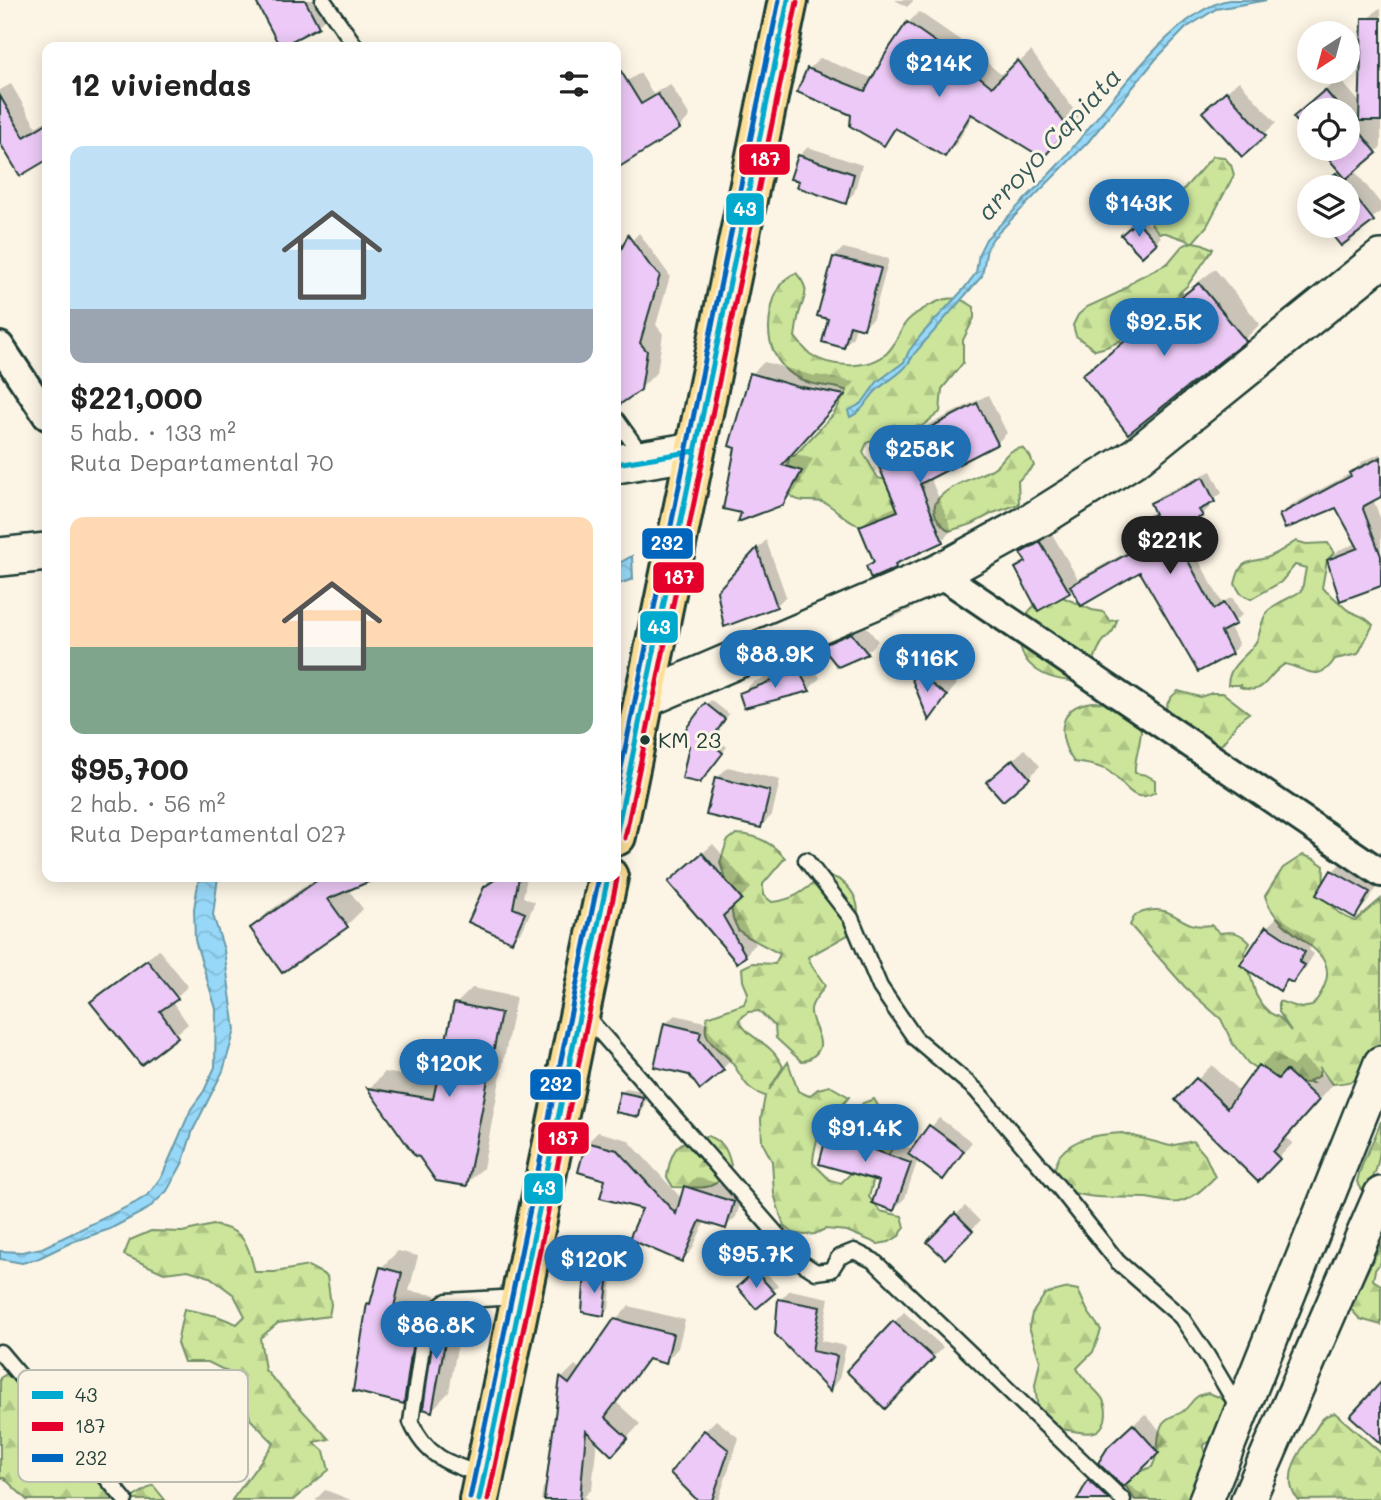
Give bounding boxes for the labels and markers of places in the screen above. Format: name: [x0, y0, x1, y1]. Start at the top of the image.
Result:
pin: $214K: [890, 40, 988, 99]
pin: $143K: [1090, 180, 1188, 239]
pin: $92.5K: [1107, 298, 1221, 358]
pin: $258K: [871, 426, 969, 485]
pin: $221K: [1121, 516, 1219, 576]
pin: $88.9K: [718, 630, 832, 690]
pin: $116K: [878, 634, 976, 694]
place label: KM 23: [658, 725, 721, 754]
marker: KM 23: [638, 733, 652, 747]
pin: $120K: [400, 1040, 498, 1099]
pin: $91.4K: [808, 1104, 922, 1164]
pin: $95.7K: [699, 1230, 813, 1290]
pin: $120K: [545, 1236, 643, 1295]
pin: $86.8K: [379, 1302, 493, 1361]

